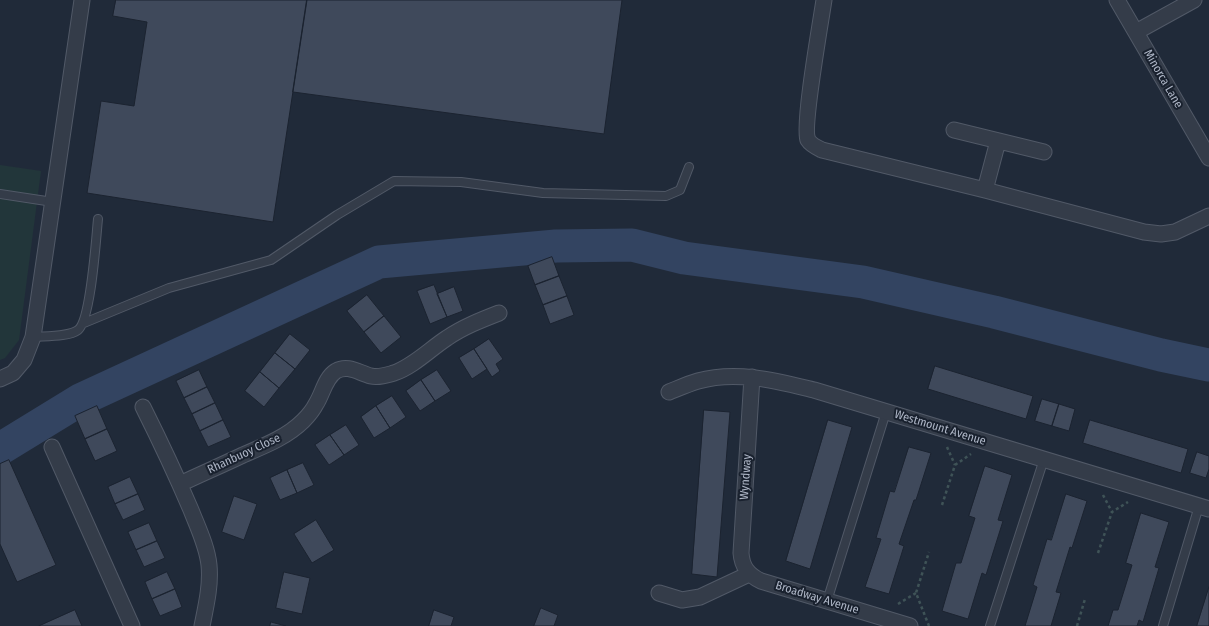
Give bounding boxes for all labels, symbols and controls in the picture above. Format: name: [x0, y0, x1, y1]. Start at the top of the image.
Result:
street label: Minorca Lane: [1140, 47, 1186, 111]
street label: Westmount Avenue: [893, 407, 987, 449]
street label: Rhanbuoy Close: [205, 431, 283, 477]
street label: Wyndway: [737, 454, 755, 500]
street label: Broadway Avenue: [774, 578, 860, 618]

